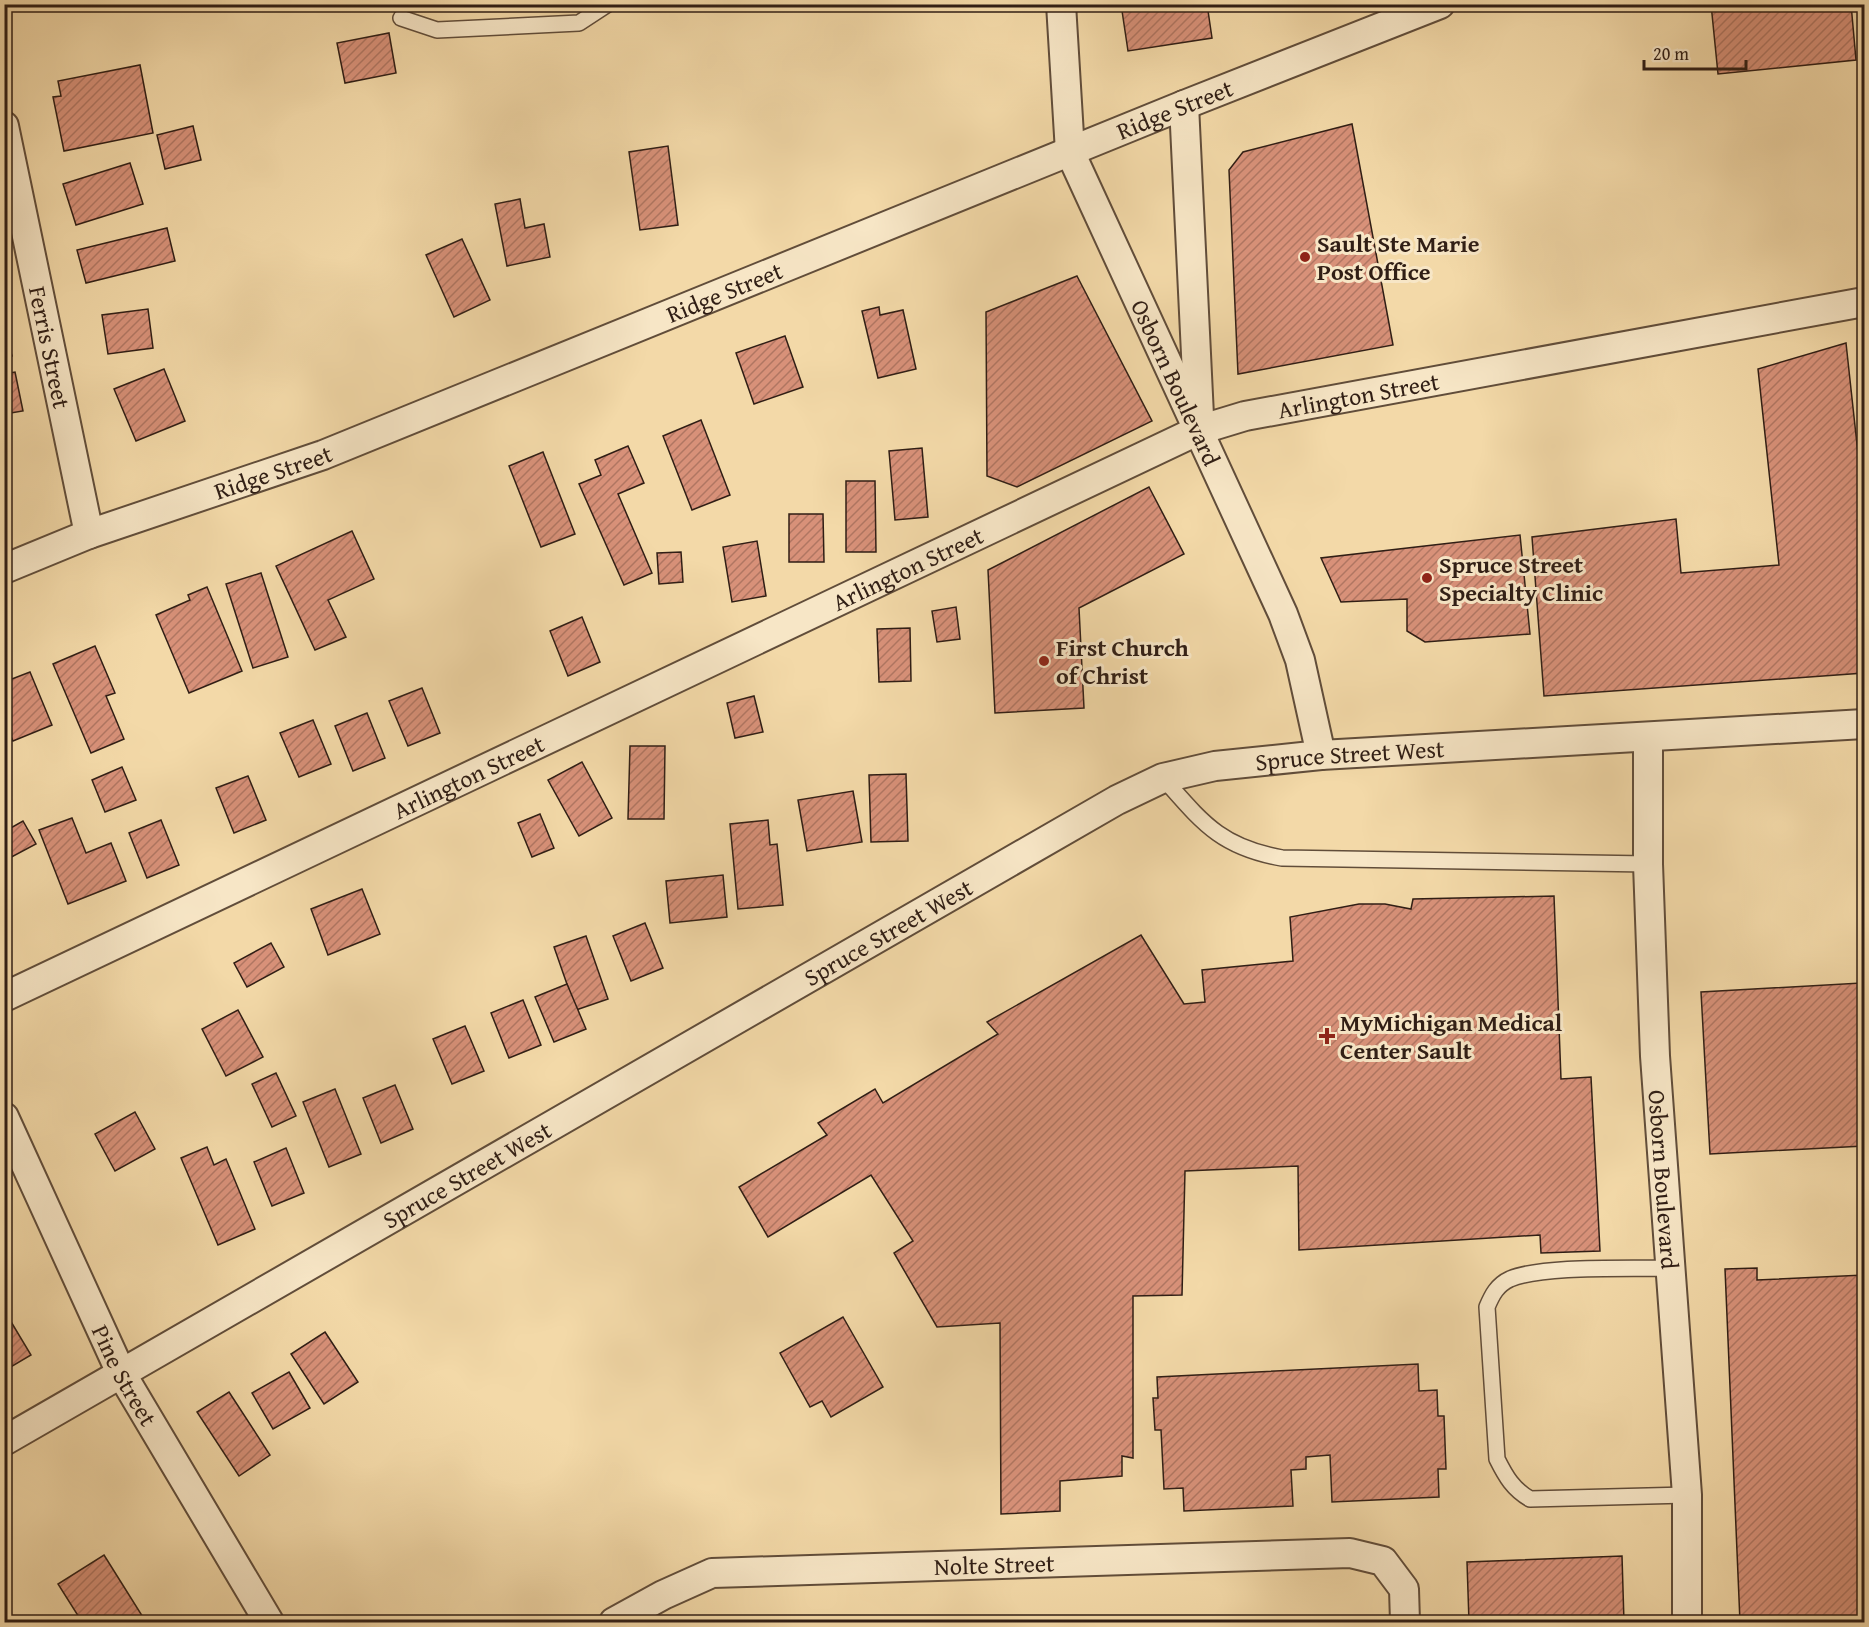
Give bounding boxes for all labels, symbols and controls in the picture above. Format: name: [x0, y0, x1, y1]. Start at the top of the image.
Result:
scale bar: [1644, 33, 1746, 71]
text: 20 m: [1653, 40, 1689, 67]
street label: Ridge Street: [1111, 70, 1238, 148]
place label: Sault Ste Marie Post Office: [1317, 226, 1480, 289]
marker: Sault Ste Marie Post Office: [1298, 250, 1312, 264]
street label: Ridge Street: [661, 252, 788, 331]
street label: Ferris Street: [20, 283, 80, 412]
street label: Osborn Boulevard: [1123, 294, 1230, 471]
street label: Arlington Street: [1275, 363, 1442, 427]
street label: Ridge Street: [209, 435, 338, 508]
street label: Arlington Street: [826, 517, 989, 619]
place label: Spruce Street Specialty Clinic: [1439, 547, 1603, 610]
marker: Spruce Street Specialty Clinic: [1420, 571, 1434, 585]
place label: First Church of Christ: [1056, 630, 1189, 693]
marker: First Church of Christ: [1037, 654, 1051, 668]
street label: Arlington Street: [387, 726, 550, 828]
street label: Spruce Street West: [1253, 730, 1446, 779]
street label: Spruce Street West: [797, 869, 979, 994]
place label: MyMichigan Medical Center Sault: [1340, 1005, 1563, 1068]
marker: MyMichigan Medical Center Sault: [1318, 1027, 1336, 1045]
street label: Osborn Boulevard: [1640, 1089, 1688, 1271]
street label: Spruce Street West: [376, 1112, 558, 1237]
street label: Pine Street: [84, 1319, 166, 1433]
street label: Nolte Street: [933, 1545, 1055, 1584]

